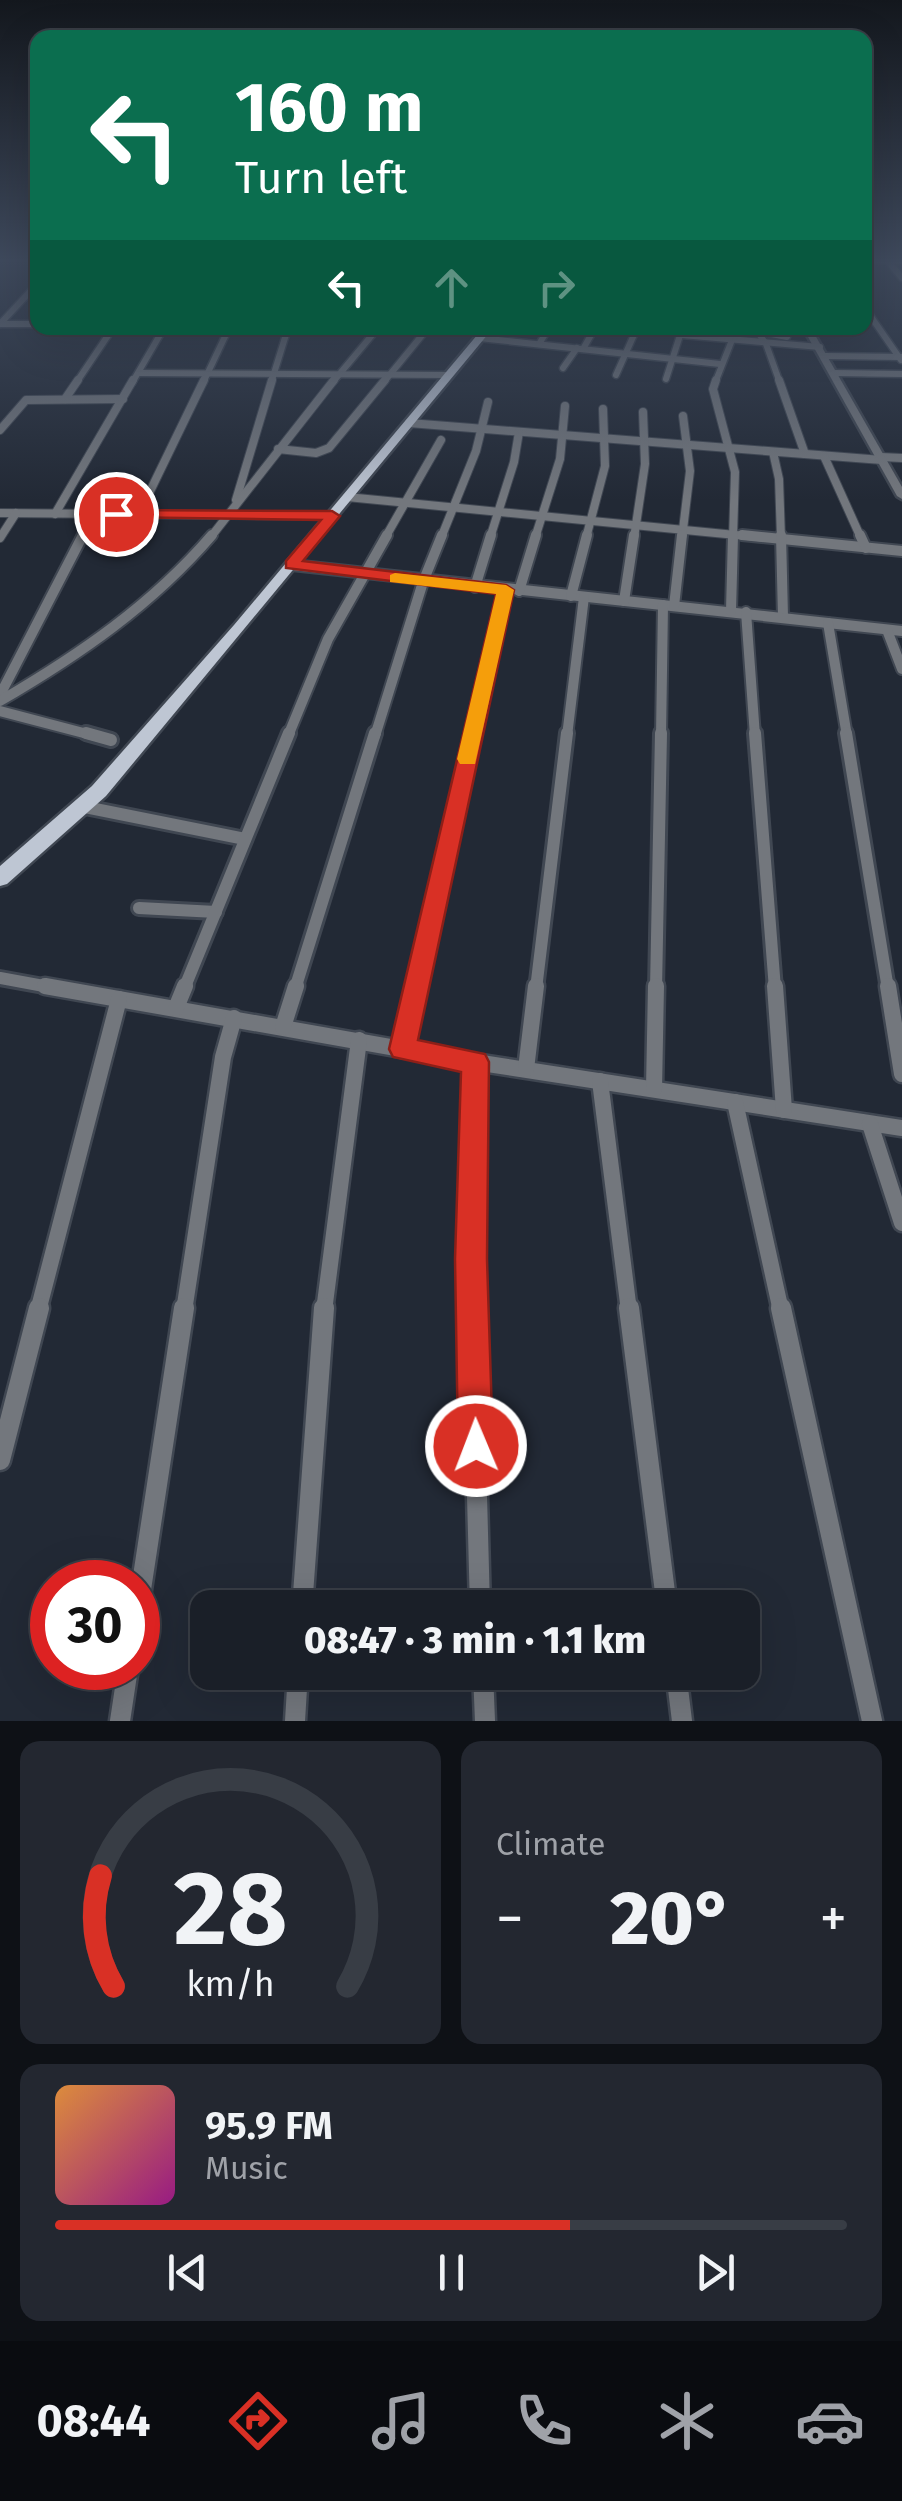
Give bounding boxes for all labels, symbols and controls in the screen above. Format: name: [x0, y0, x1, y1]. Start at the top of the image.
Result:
text: 160 m: [235, 66, 424, 150]
icon: left: [70, 70, 200, 200]
text: Turn left: [235, 151, 407, 205]
icon: left: [319, 260, 374, 315]
icon: ahead: [424, 260, 479, 315]
icon: right: [529, 260, 584, 315]
pin: [74, 472, 159, 557]
icon: arrive: [89, 487, 144, 542]
position arrow: [424, 1394, 528, 1498]
speed limit sign: 30: [30, 1560, 160, 1690]
text: 08:47 · 3 min · 1.1 km: [304, 1617, 646, 1663]
text: Climate: [496, 1825, 605, 1863]
text: 28: [173, 1847, 288, 1972]
text: 20°: [610, 1874, 733, 1964]
text: −: [496, 1886, 524, 1952]
text: +: [820, 1886, 847, 1952]
text: km/h: [186, 1963, 275, 2005]
text: 95.9 FM: [205, 2103, 333, 2149]
text: Music: [205, 2149, 288, 2187]
icon: previous: [160, 2245, 215, 2300]
icon: pause: [424, 2245, 479, 2300]
icon: next: [688, 2245, 743, 2300]
icon: directions: [223, 2386, 293, 2456]
icon: music: [366, 2386, 436, 2456]
icon: phone: [509, 2386, 579, 2456]
icon: climate: [652, 2386, 722, 2456]
icon: car: [795, 2386, 865, 2456]
text: 08:44: [37, 2394, 150, 2448]

